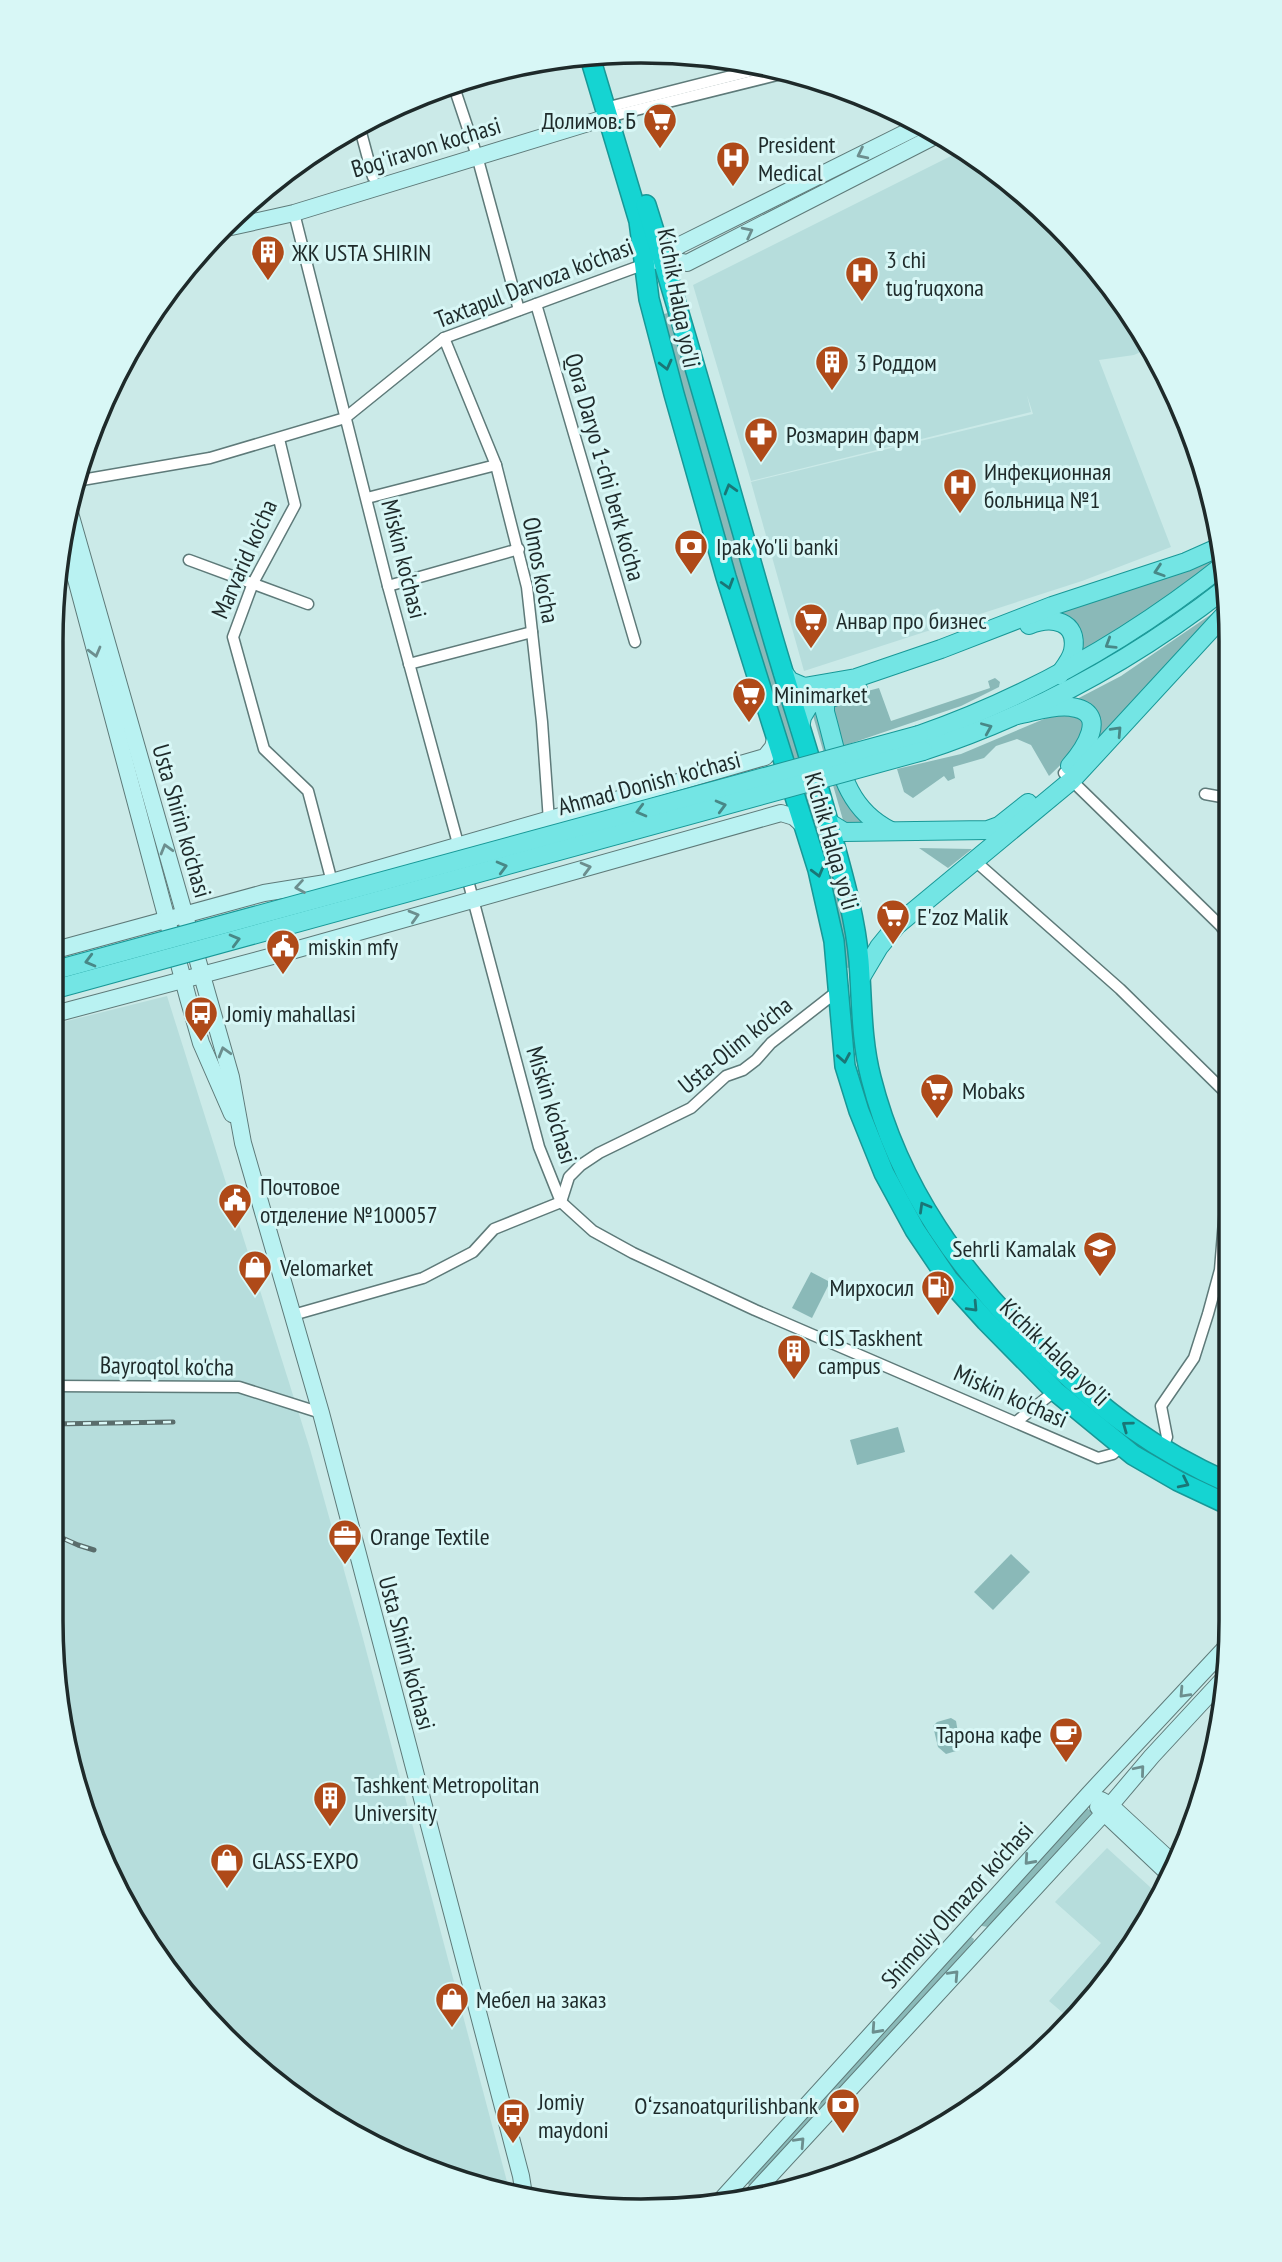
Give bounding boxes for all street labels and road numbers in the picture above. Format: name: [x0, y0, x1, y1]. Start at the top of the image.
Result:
street label: Bog'iravon kochasi: [348, 110, 504, 184]
street label: Kichik Halqa yo'li: [650, 226, 708, 370]
street label: Taxtapul Darvoza ko'chasi: [430, 231, 638, 335]
street label: Qora Daryo 1-chi berk ko'cha: [558, 350, 652, 584]
street label: Marvarid ko'cha: [204, 495, 284, 623]
street label: Miskin ko'chasi: [374, 496, 434, 622]
street label: Olmos ko'cha: [516, 514, 566, 626]
street label: Usta Shirin ko'chasi: [145, 741, 219, 901]
street label: Ahmad Donish ko'chasi: [554, 744, 744, 822]
street label: Kichik Halqa yo'li: [798, 769, 866, 913]
street label: Usta-Olim ko'cha: [672, 990, 798, 1100]
street label: Miskin ko'chasi: [519, 1042, 585, 1168]
street label: Kichik Halqa yo'li: [993, 1292, 1117, 1412]
street label: Bayroqtol ko'cha: [100, 1349, 234, 1383]
street label: Miskin ko'chasi: [949, 1357, 1073, 1435]
street label: Usta Shirin ko'chasi: [372, 1573, 442, 1733]
street label: Shimoliy Olmazor ko'chasi: [874, 1815, 1040, 1995]

